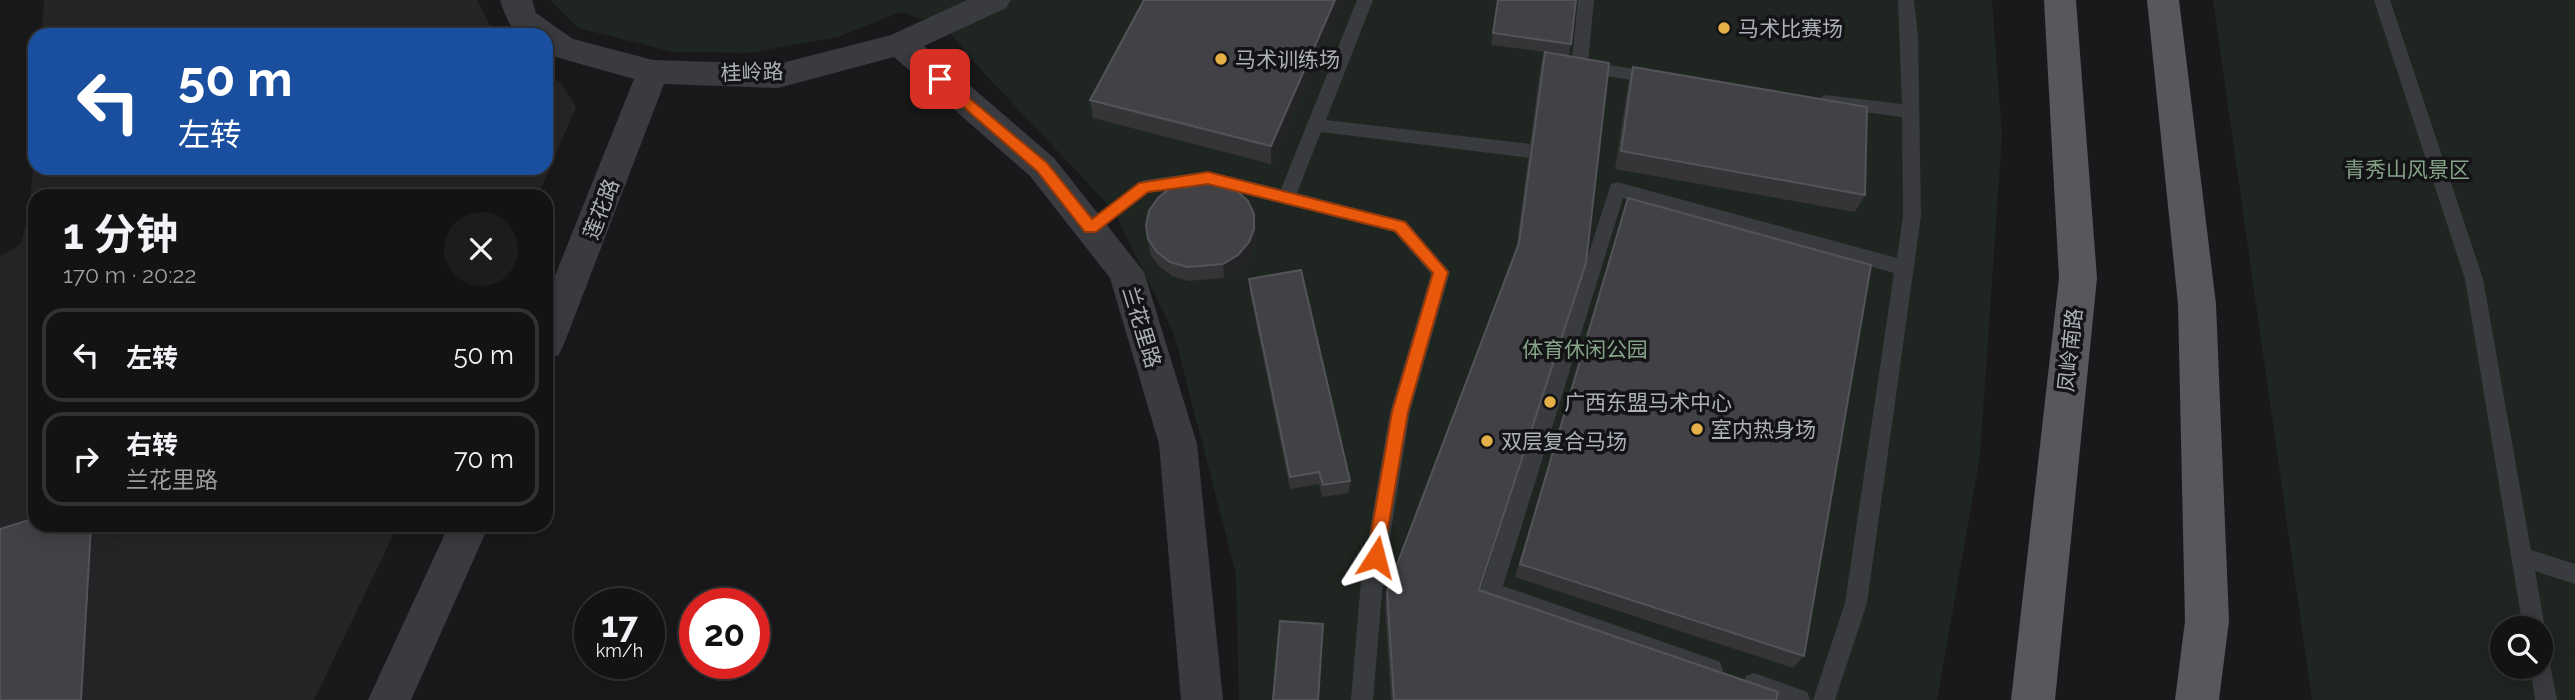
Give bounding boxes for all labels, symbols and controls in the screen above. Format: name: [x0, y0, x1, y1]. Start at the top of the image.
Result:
place label: 马术比赛场: [1738, 16, 1843, 41]
marker: 马术比赛场: [1716, 20, 1732, 36]
place label: 马术训练场: [1235, 47, 1340, 72]
pin: [910, 49, 970, 109]
text: 50 m: [178, 50, 293, 107]
marker: 马术训练场: [1213, 51, 1229, 67]
icon: left: [63, 56, 154, 147]
street label: 桂岭路: [720, 58, 784, 86]
icon: arrive: [921, 60, 959, 98]
text: 左转: [178, 116, 242, 153]
park label: 青秀山风景区: [2344, 157, 2470, 182]
street label: 莲花路: [578, 175, 624, 243]
text: 1 分钟: [63, 210, 178, 259]
button: close: [444, 212, 518, 286]
text: 170 m · 20:22: [63, 261, 196, 288]
street label: 兰花里路: [1118, 283, 1166, 371]
street label: 凤岭南路: [2053, 307, 2087, 393]
icon: left: [67, 336, 105, 374]
park label: 体育休闲公园: [1522, 337, 1648, 362]
text: 50 m: [453, 340, 514, 370]
text: 左转: [126, 343, 178, 373]
place label: 广西东盟马术中心: [1564, 390, 1732, 415]
marker: 广西东盟马术中心: [1542, 394, 1558, 410]
place label: 室内热身场: [1711, 417, 1816, 442]
marker: 室内热身场: [1689, 421, 1705, 437]
place label: 双层复合马场: [1501, 429, 1627, 454]
text: 右转: [126, 430, 178, 460]
marker: 双层复合马场: [1479, 433, 1495, 449]
icon: right: [67, 440, 105, 478]
text: 70 m: [454, 444, 514, 474]
text: 兰花里路: [126, 466, 218, 493]
position arrow: [1339, 520, 1413, 594]
speed limit sign: 20: [679, 588, 770, 679]
text: 17: [601, 604, 638, 645]
map controls: [2490, 616, 2553, 679]
button: search: [2490, 616, 2553, 679]
text: km/h: [596, 640, 643, 661]

